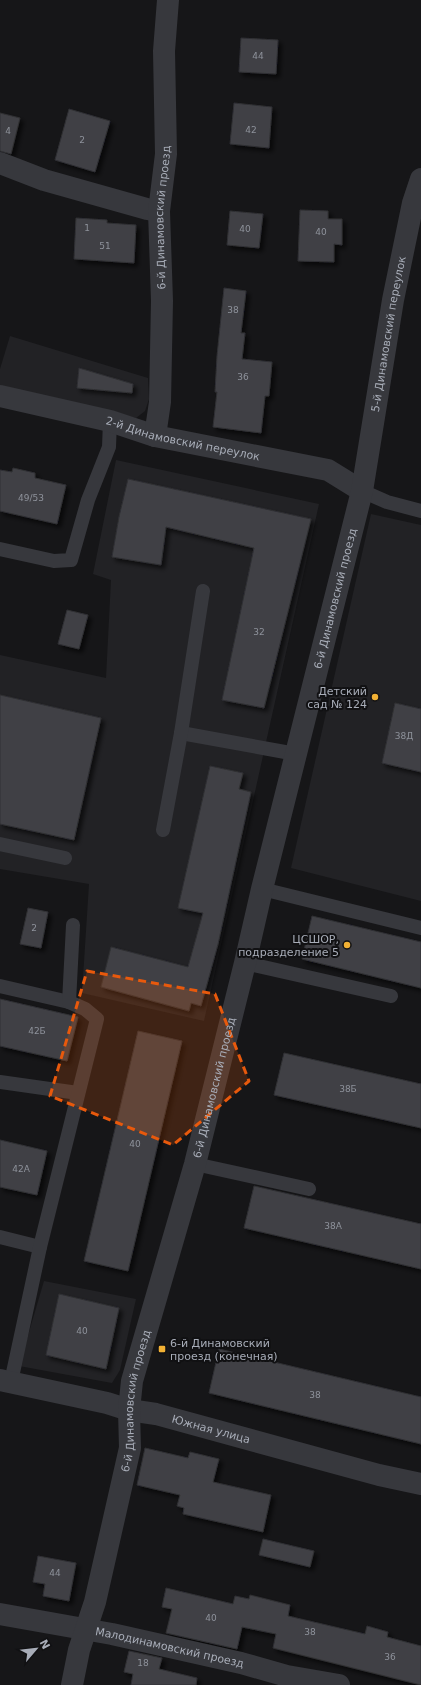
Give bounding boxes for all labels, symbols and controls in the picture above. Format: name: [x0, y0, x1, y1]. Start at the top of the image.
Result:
house number: 44: [252, 51, 264, 61]
house number: 42: [245, 125, 257, 135]
house number: 4: [5, 126, 11, 136]
house number: 2: [79, 135, 85, 145]
street label: 6-й Динамовский проезд: [152, 145, 173, 290]
house number: 1: [84, 223, 90, 233]
house number: 40: [239, 224, 251, 234]
house number: 40: [315, 227, 327, 237]
house number: 51: [99, 241, 111, 251]
street label: 5-й Динамовский переулок: [368, 254, 408, 413]
house number: 38: [227, 305, 239, 315]
house number: 36: [237, 372, 249, 382]
street label: 2-й Динамовский переулок: [105, 414, 261, 463]
house number: 49/53: [18, 493, 44, 503]
street label: 6-й Динамовский проезд: [311, 526, 359, 670]
house number: 32: [253, 627, 265, 637]
place label: Детский сад № 124: [307, 685, 367, 711]
marker: Детский сад № 124: [370, 692, 380, 702]
house number: 38Д: [395, 731, 413, 741]
house number: 2: [31, 923, 37, 933]
place label: ЦСШОР, подразделение 5: [238, 933, 339, 959]
marker: ЦСШОР, подразделение 5: [342, 940, 352, 950]
street label: 6-й Динамовский проезд: [190, 1016, 238, 1159]
house number: 42Б: [28, 1026, 46, 1036]
house number: 38Б: [339, 1084, 357, 1094]
house number: 40: [129, 1139, 141, 1149]
house number: 42А: [12, 1164, 31, 1174]
house number: 38А: [324, 1221, 343, 1231]
house number: 40: [76, 1326, 88, 1336]
street label: 6-й Динамовский проезд: [118, 1328, 153, 1473]
place label: 6-й Динамовский проезд (конечная): [170, 1337, 278, 1363]
marker: 6-й Динамовский проезд (конечная): [157, 1344, 167, 1354]
house number: 38: [309, 1390, 321, 1400]
street label: Южная улица: [170, 1412, 252, 1446]
house number: 44: [49, 1568, 61, 1578]
house number: 40: [205, 1613, 217, 1623]
street label: Малодинамовский проезд: [94, 1625, 246, 1670]
house number: 38: [304, 1627, 316, 1637]
north arrow: [16, 1629, 56, 1669]
text: N: [36, 1637, 52, 1652]
house number: 36: [384, 1652, 396, 1662]
house number: 18: [137, 1658, 149, 1668]

